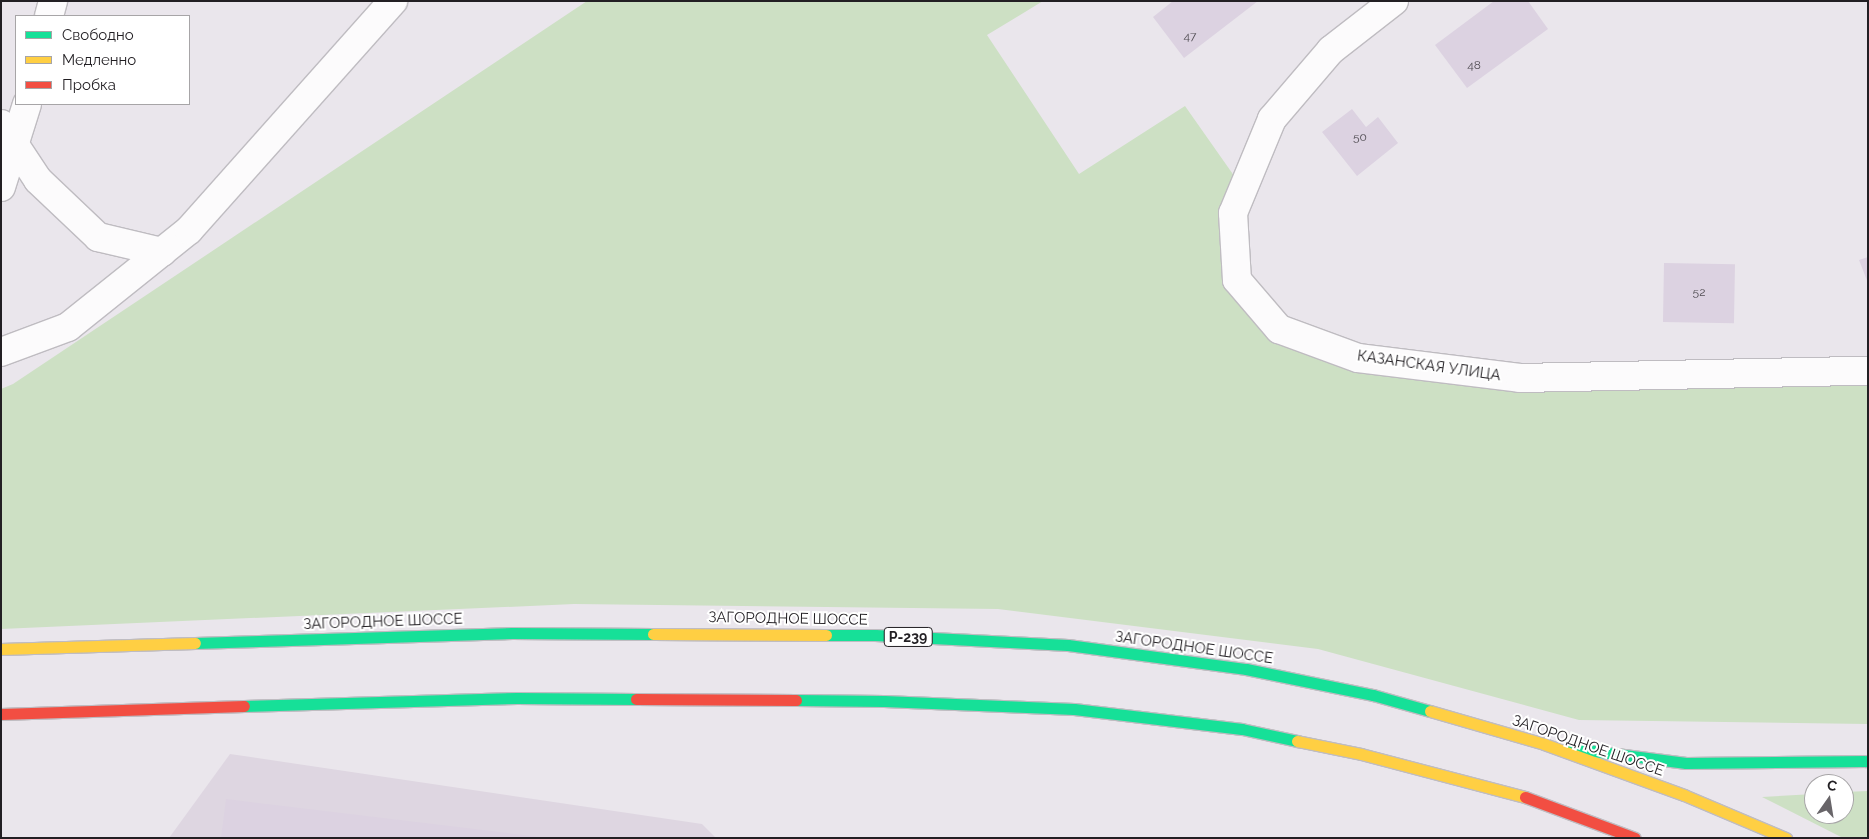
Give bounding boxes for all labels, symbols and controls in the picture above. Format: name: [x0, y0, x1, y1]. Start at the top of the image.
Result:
legend: [15, 15, 190, 105]
text: Свободно: [62, 26, 134, 44]
house number: 47: [1184, 30, 1196, 44]
text: Медленно: [62, 51, 136, 69]
house number: 48: [1467, 59, 1481, 73]
text: Пробка: [62, 76, 116, 94]
house number: 50: [1353, 131, 1367, 145]
house number: 52: [1693, 286, 1705, 300]
street label: КАЗАНСКАЯ УЛИЦА: [1356, 347, 1502, 385]
street label: ЗАГОРОДНОЕ ШОССЕ: [708, 609, 868, 629]
street label: ЗАГОРОДНОЕ ШОССЕ: [303, 610, 463, 634]
road number: Р-239: [883, 626, 933, 649]
street label: ЗАГОРОДНОЕ ШОССЕ: [1114, 628, 1274, 668]
street label: ЗАГОРОДНОЕ ШОССЕ: [1510, 712, 1666, 780]
north arrow: [1804, 774, 1854, 824]
text: С: [1826, 776, 1839, 794]

